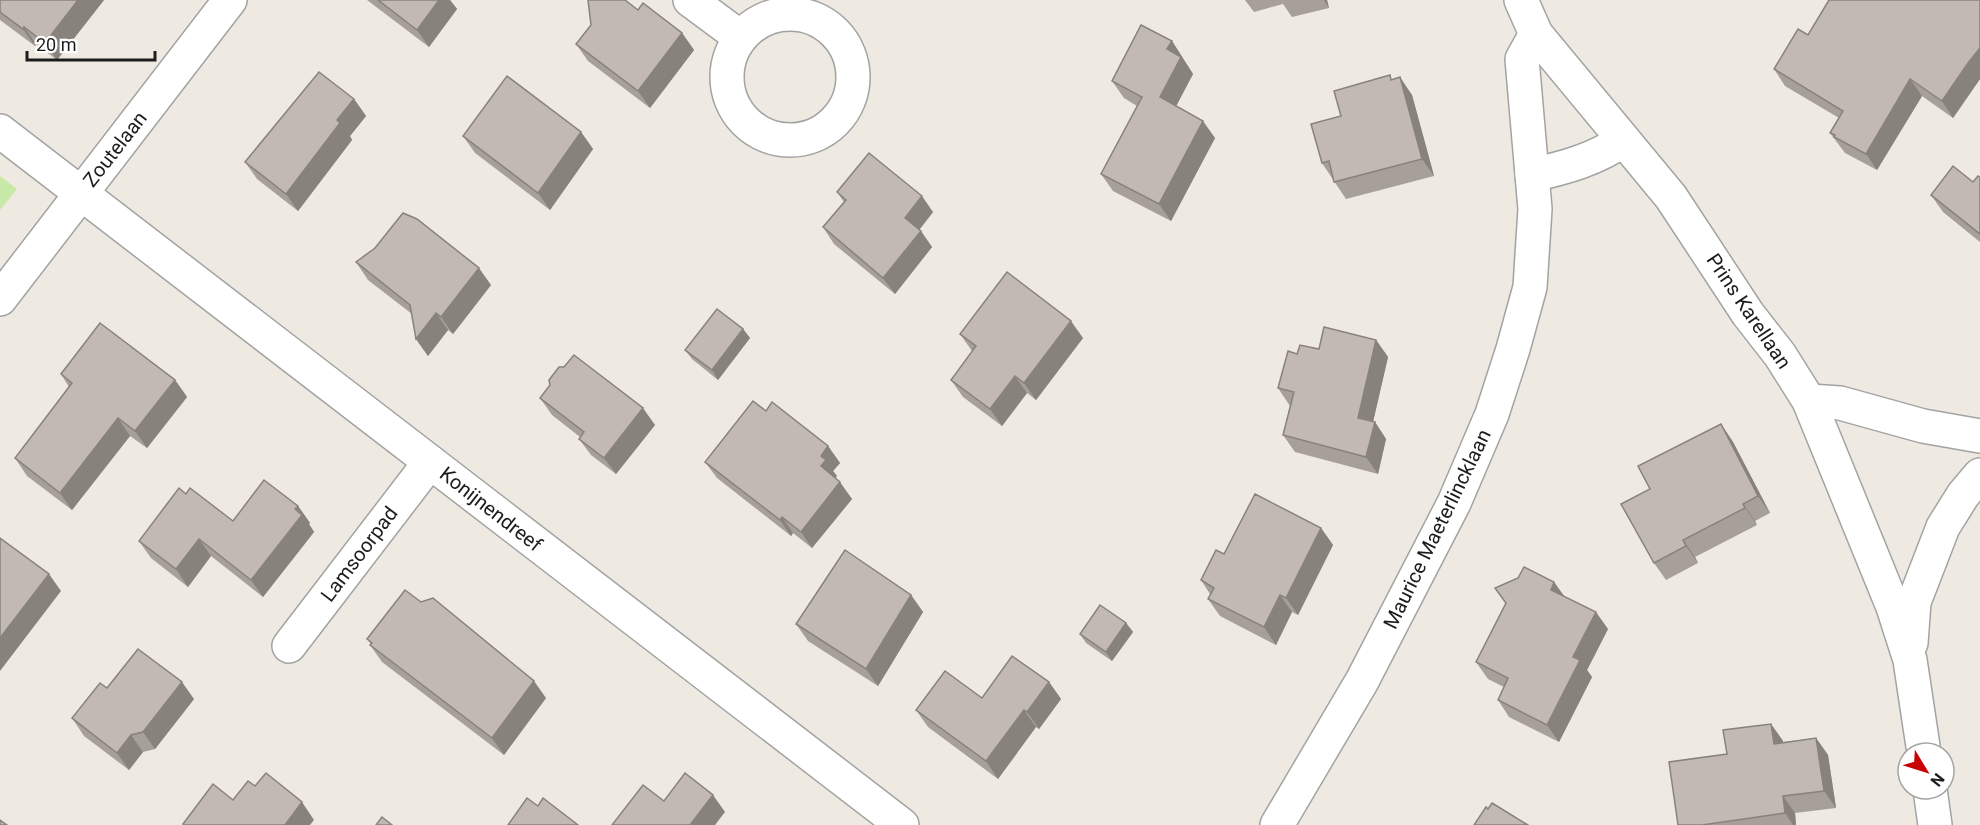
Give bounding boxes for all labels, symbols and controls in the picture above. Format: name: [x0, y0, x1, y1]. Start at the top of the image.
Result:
scale bar: [27, 24, 154, 62]
text: 20 m: [36, 34, 76, 55]
street label: Zoutelaan: [78, 107, 152, 191]
street label: Prins Karellaan: [1702, 249, 1796, 373]
street label: Maurice Maeterlincklaan: [1378, 425, 1496, 633]
street label: Konijnendreef: [435, 462, 547, 556]
street label: Lamsoorpad: [316, 502, 402, 606]
north arrow: [1896, 741, 1956, 801]
text: N: [1926, 770, 1948, 790]

